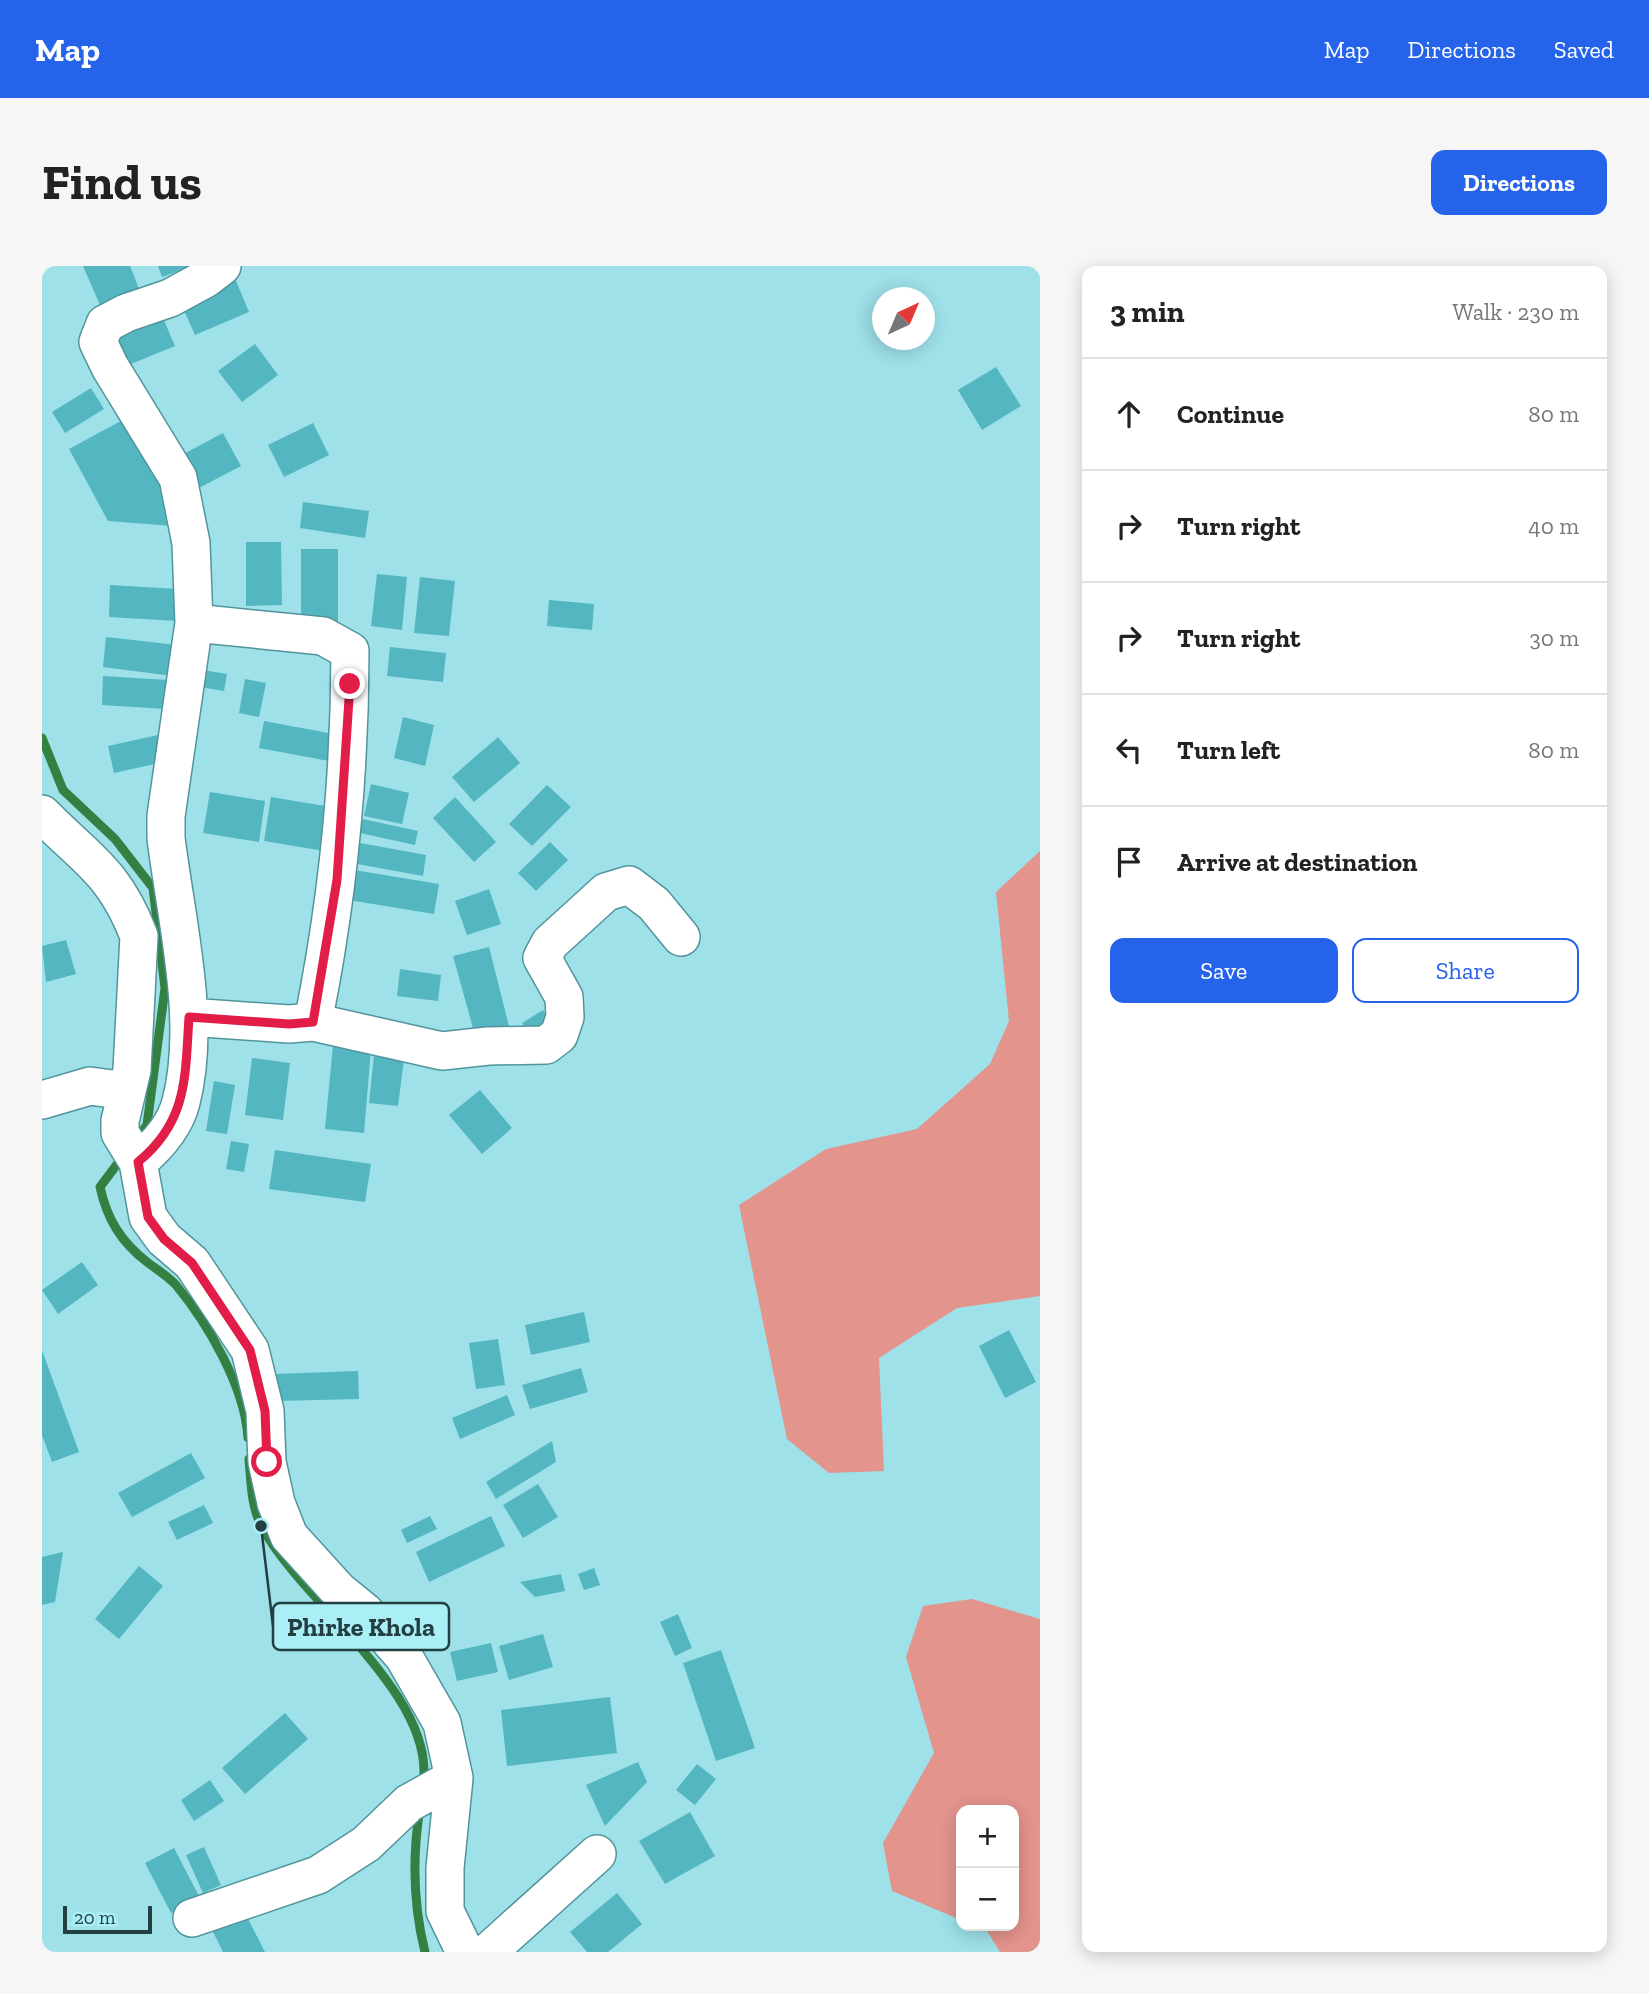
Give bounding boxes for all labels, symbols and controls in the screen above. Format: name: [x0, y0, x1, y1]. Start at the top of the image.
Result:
text: Map: [35, 30, 100, 69]
text: Map: [1324, 35, 1370, 64]
text: Directions: [1408, 35, 1516, 64]
text: Saved: [1554, 35, 1614, 64]
button: Directions: [1431, 150, 1607, 215]
text: Find us: [42, 153, 202, 212]
north arrow: [872, 287, 935, 350]
text: 3 min: [1110, 294, 1185, 330]
text: Walk · 230 m: [1452, 298, 1579, 326]
icon: ahead: [1110, 395, 1148, 433]
text: Continue: [1177, 398, 1284, 430]
text: 80 m: [1528, 400, 1579, 428]
icon: right: [1110, 507, 1148, 545]
text: Turn right: [1177, 510, 1300, 542]
text: 40 m: [1528, 512, 1579, 540]
icon: right: [1110, 619, 1148, 657]
text: Turn right: [1177, 622, 1300, 654]
text: 30 m: [1529, 624, 1579, 652]
route end: [334, 668, 365, 699]
icon: left: [1110, 731, 1148, 769]
text: Turn left: [1177, 734, 1280, 766]
text: 80 m: [1528, 736, 1579, 764]
icon: arrive: [1110, 843, 1148, 881]
text: Arrive at destination: [1177, 846, 1417, 878]
button: Save: [1110, 938, 1338, 1003]
button: Share: [1352, 938, 1579, 1003]
route start: [251, 1446, 282, 1477]
callout: Phirke Khola: [273, 1603, 449, 1650]
text: Phirke Khola: [287, 1611, 435, 1643]
map controls: [956, 1805, 1019, 1931]
button: +: [956, 1805, 1019, 1868]
button: −: [956, 1868, 1019, 1931]
scale bar: [63, 1903, 152, 1935]
text: 20 m: [74, 1906, 115, 1929]

